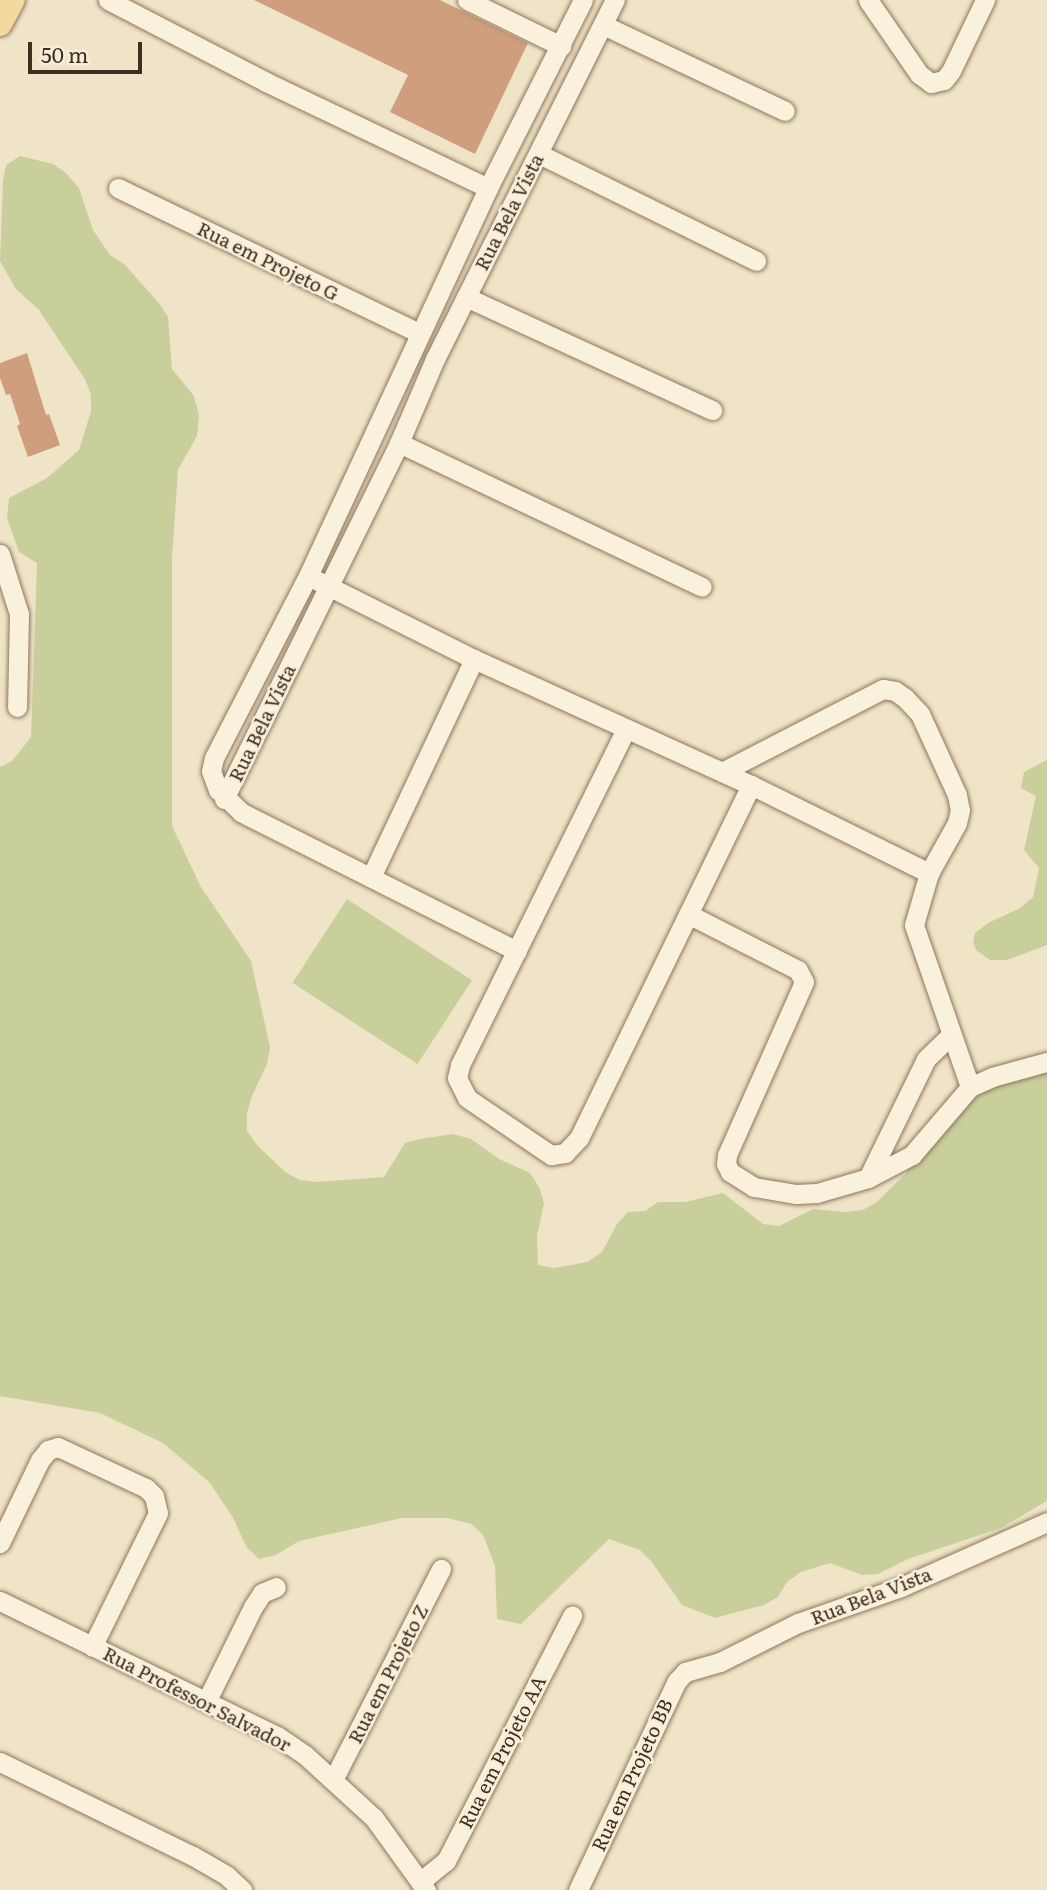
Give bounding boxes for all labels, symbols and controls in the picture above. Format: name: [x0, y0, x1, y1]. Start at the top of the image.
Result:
scale bar: [32, 28, 145, 72]
text: 50 m: [41, 38, 88, 69]
street label: Rua Bela Vista: [470, 150, 548, 274]
street label: Rua em Projeto G: [194, 217, 342, 305]
street label: Rua Bela Vista: [224, 661, 300, 785]
street label: Rua Bela Vista: [807, 1562, 935, 1630]
street label: Rua em Projeto Z: [343, 1601, 433, 1747]
street label: Rua Professor Salvador: [99, 1642, 295, 1756]
street label: Rua em Projeto AA: [454, 1672, 550, 1832]
street label: Rua em Projeto BB: [587, 1695, 677, 1855]

